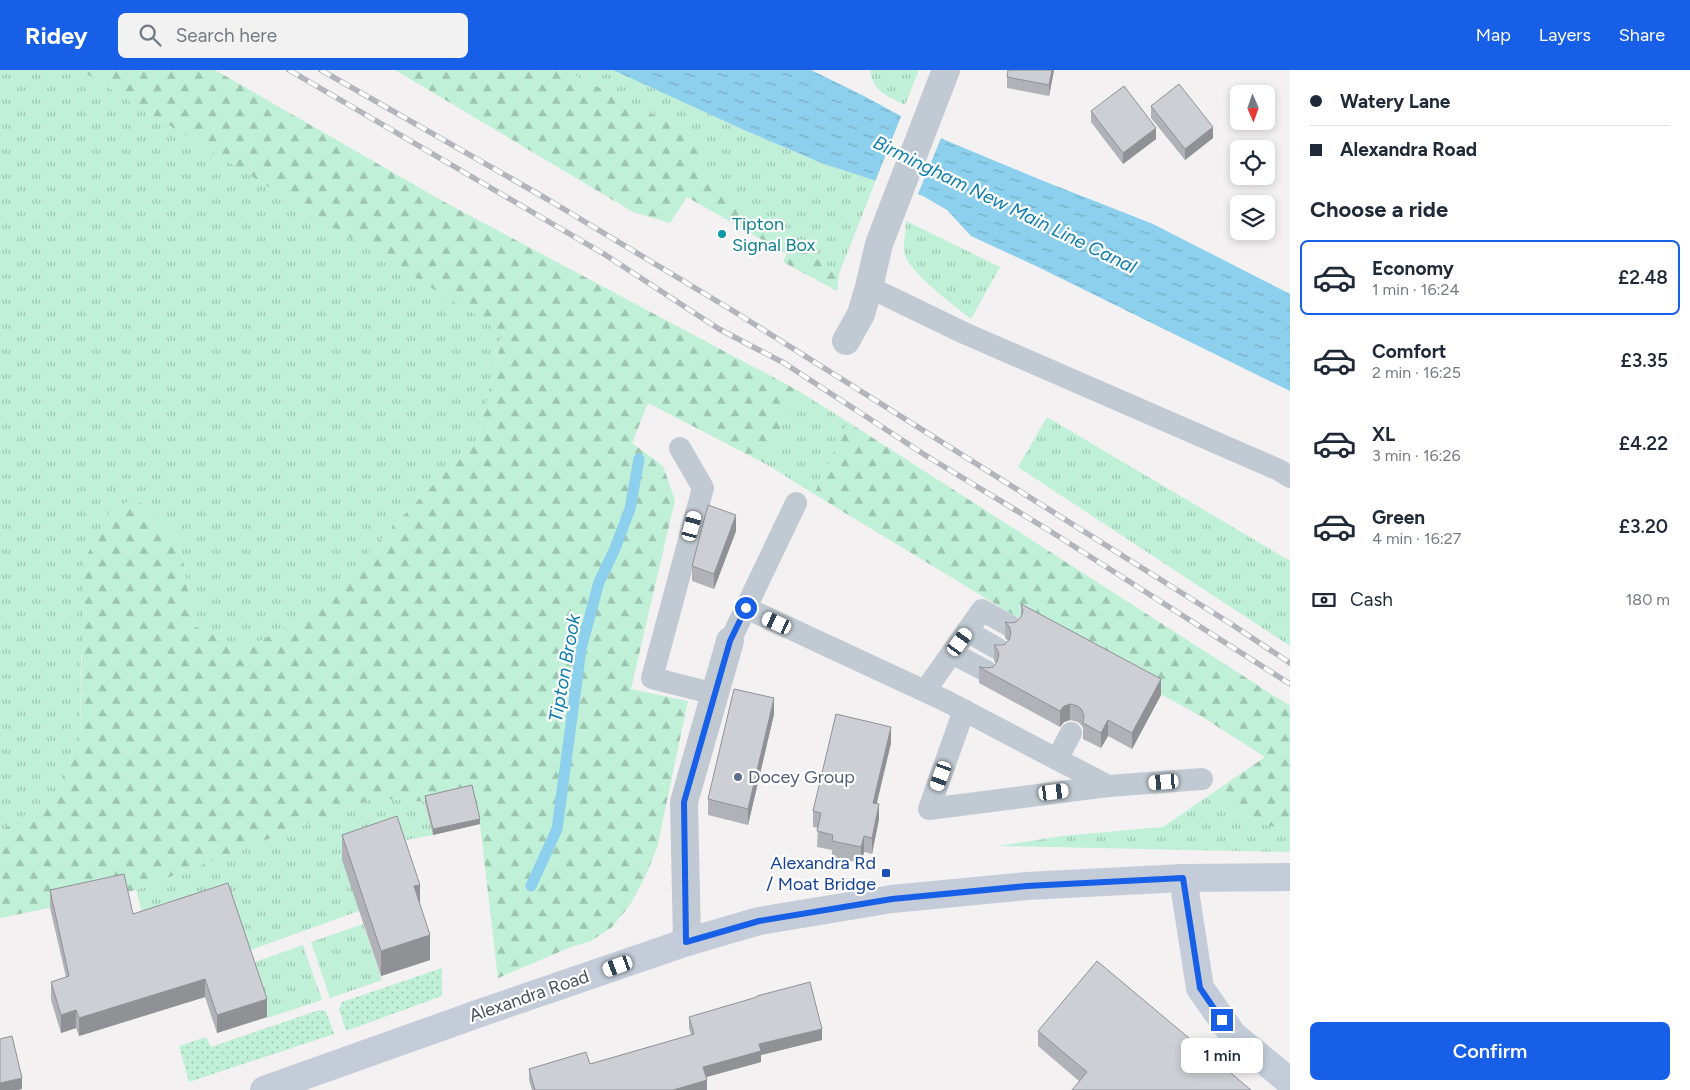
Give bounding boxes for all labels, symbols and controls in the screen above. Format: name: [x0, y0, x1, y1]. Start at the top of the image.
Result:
search box: [118, 13, 468, 58]
text: Ridey: [25, 21, 88, 50]
icon: search: [136, 21, 164, 49]
text: Search here: [176, 24, 277, 47]
text: Map: [1476, 24, 1511, 46]
text: Layers: [1539, 24, 1591, 46]
text: Share: [1619, 24, 1665, 46]
north arrow: [1230, 85, 1275, 130]
map controls: [1230, 85, 1275, 240]
text: Watery Lane: [1340, 90, 1450, 113]
water label: Birmingham New Main Line Canal: [869, 131, 1141, 279]
text: Alexandra Road: [1340, 138, 1477, 161]
button: locate: [1230, 140, 1275, 185]
button: layers: [1230, 195, 1275, 240]
text: Choose a ride: [1310, 196, 1448, 223]
place label: Tipton Signal Box: [732, 213, 816, 256]
marker: Tipton Signal Box: [716, 228, 728, 240]
icon: car: [1312, 255, 1357, 300]
text: Economy: [1372, 257, 1454, 280]
text: £2.48: [1618, 266, 1668, 289]
text: 1 min · 16:24: [1372, 280, 1459, 299]
icon: car: [1312, 338, 1357, 383]
text: Comfort: [1372, 340, 1447, 363]
text: £3.35: [1620, 349, 1668, 372]
text: 2 min · 16:25: [1372, 363, 1461, 382]
icon: car: [1312, 421, 1357, 466]
text: XL: [1372, 423, 1395, 446]
text: £4.22: [1619, 432, 1668, 455]
text: 3 min · 16:26: [1372, 446, 1461, 465]
icon: car: [1312, 504, 1357, 549]
text: Green: [1372, 506, 1425, 529]
car: [680, 510, 703, 542]
text: £3.20: [1619, 515, 1668, 538]
text: 4 min · 16:27: [1372, 529, 1461, 548]
icon: cash: [1310, 586, 1338, 614]
text: Cash: [1350, 588, 1393, 611]
text: 180 m: [1626, 590, 1670, 609]
route start: [735, 597, 757, 619]
car: [760, 610, 793, 636]
water label: Tipton Brook: [544, 612, 585, 724]
car: [945, 625, 974, 659]
car: [928, 759, 953, 793]
place label: Docey Group: [748, 766, 855, 788]
marker: Docey Group: [732, 771, 744, 783]
car: [1148, 773, 1179, 791]
car: [1038, 783, 1069, 801]
place label: Alexandra Rd / Moat Bridge: [766, 852, 876, 895]
marker: Alexandra Rd / Moat Bridge: [880, 867, 892, 879]
car: [601, 954, 634, 978]
street label: Alexandra Road: [466, 965, 592, 1027]
route end: [1211, 1009, 1233, 1031]
button: Confirm: [1310, 1022, 1670, 1080]
callout: 1 min: [1181, 1038, 1263, 1072]
text: 1 min: [1203, 1046, 1241, 1065]

